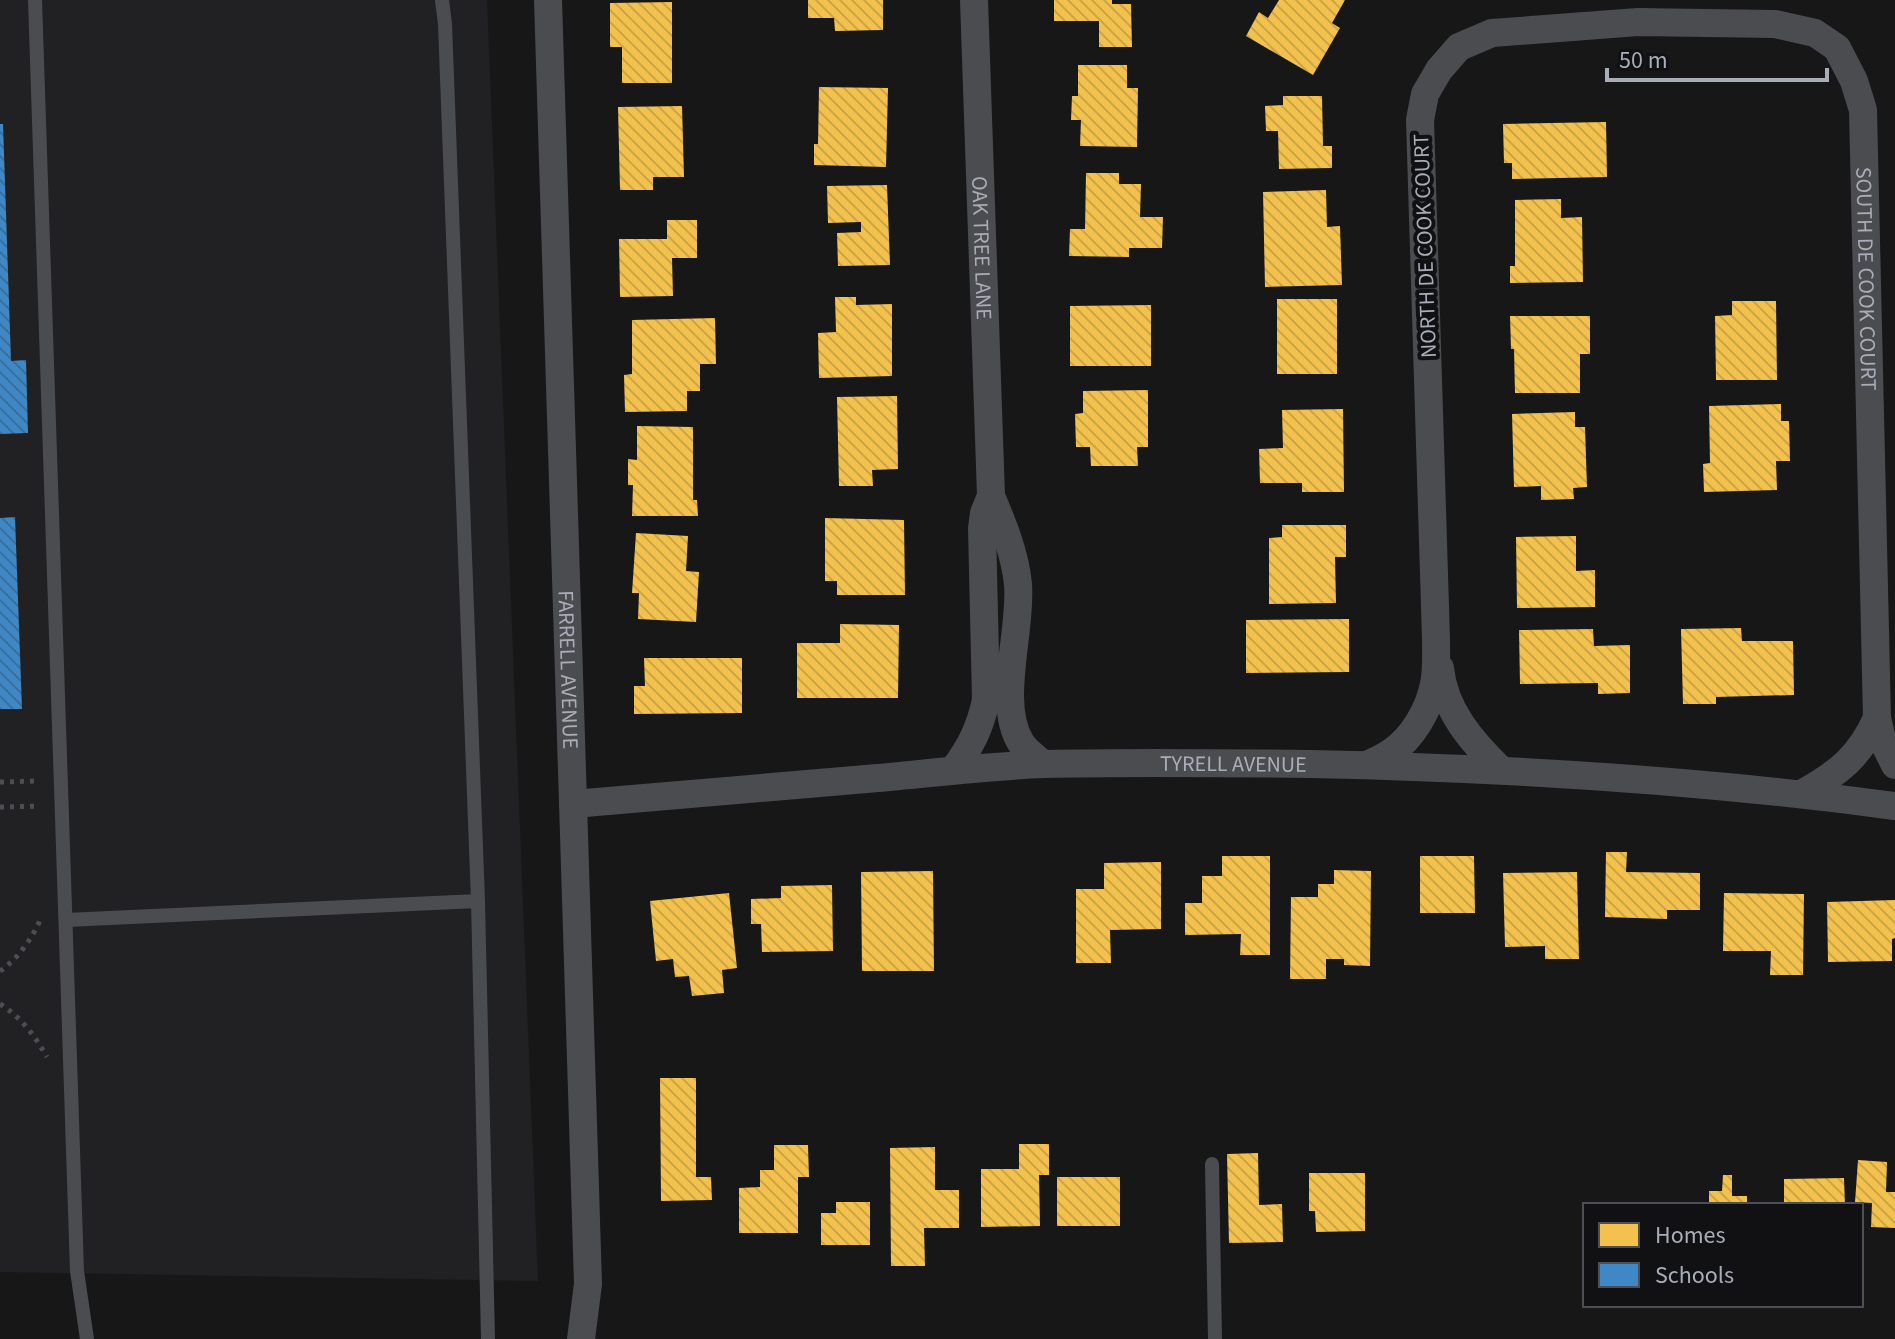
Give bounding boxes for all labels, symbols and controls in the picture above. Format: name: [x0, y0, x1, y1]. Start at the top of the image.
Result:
scale bar: [1607, 32, 1827, 82]
text: 50 m: [1619, 43, 1668, 78]
street label: NORTH DE COOK COURT: [1405, 133, 1445, 359]
street label: SOUTH DE COOK COURT: [1847, 166, 1884, 391]
street label: OAK TREE LANE: [963, 175, 1000, 320]
street label: FARRELL AVENUE: [549, 590, 586, 750]
street label: TYRELL AVENUE: [1160, 748, 1307, 781]
legend: [1583, 1203, 1863, 1307]
text: Homes: [1655, 1218, 1726, 1253]
text: Schools: [1655, 1258, 1734, 1293]

